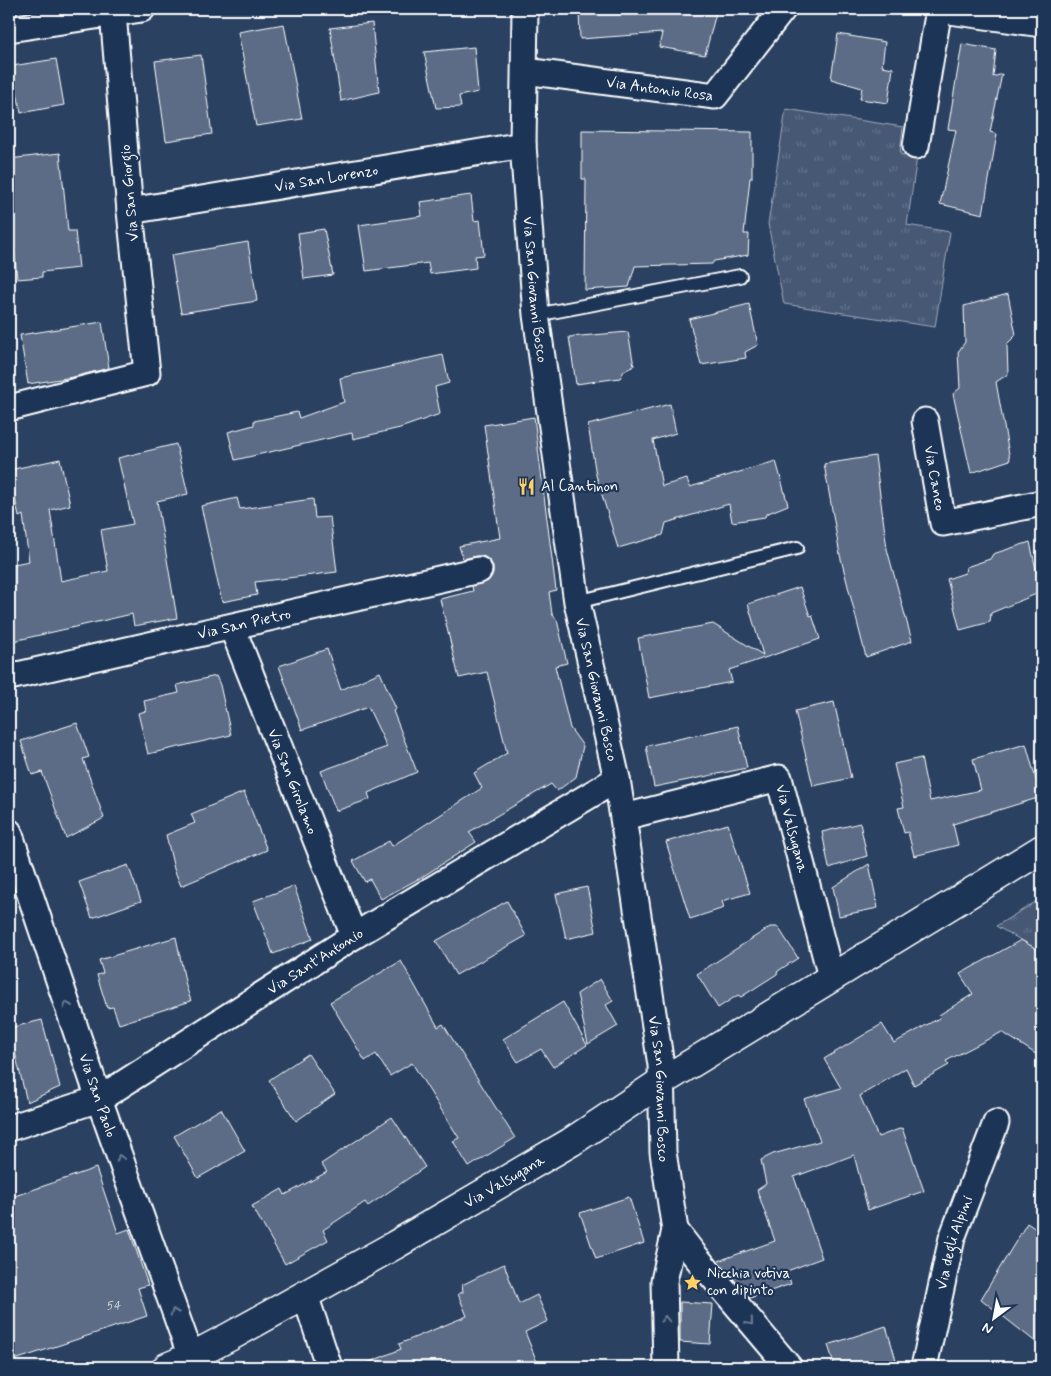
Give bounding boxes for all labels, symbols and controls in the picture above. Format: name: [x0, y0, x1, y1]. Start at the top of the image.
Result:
street label: Via Antonio Rosa: [605, 73, 714, 107]
street label: Via San Giorgio: [116, 144, 145, 242]
street label: Via San Lorenzo: [273, 160, 380, 198]
street label: Via San Giovanni Bosco: [517, 216, 552, 364]
street label: Via Caneo: [919, 444, 950, 513]
restaurant icon: Al Cantinon: [517, 476, 537, 496]
place label: Al Cantinon: [541, 477, 618, 497]
street label: Via San Pietro: [196, 604, 293, 645]
street label: Via San Giovanni Bosco: [570, 616, 622, 763]
street label: Via San Girolamo: [262, 726, 322, 837]
street label: Via Valsugana: [770, 782, 813, 876]
street label: Via Sant'Antonio: [264, 924, 367, 1000]
one-way arrow: [63, 1001, 73, 1009]
street label: Via San Giovanni Bosco: [643, 1015, 673, 1164]
street label: Via San Paolo: [73, 1051, 121, 1141]
street label: Via Valsugana: [460, 1150, 549, 1214]
one-way arrow: [116, 1155, 126, 1163]
street label: Via degli Alpini: [932, 1193, 978, 1292]
place label: Nicchia votiva con dipinto: [707, 1264, 790, 1301]
place icon: Nicchia votiva con dipinto: [683, 1272, 703, 1292]
north arrow: [968, 1294, 1018, 1344]
house number: 54: [107, 1298, 121, 1314]
one-way arrow: [170, 1308, 180, 1316]
one-way arrow: [660, 1314, 670, 1322]
one-way arrow: [745, 1316, 753, 1325]
text: N: [979, 1318, 996, 1338]

